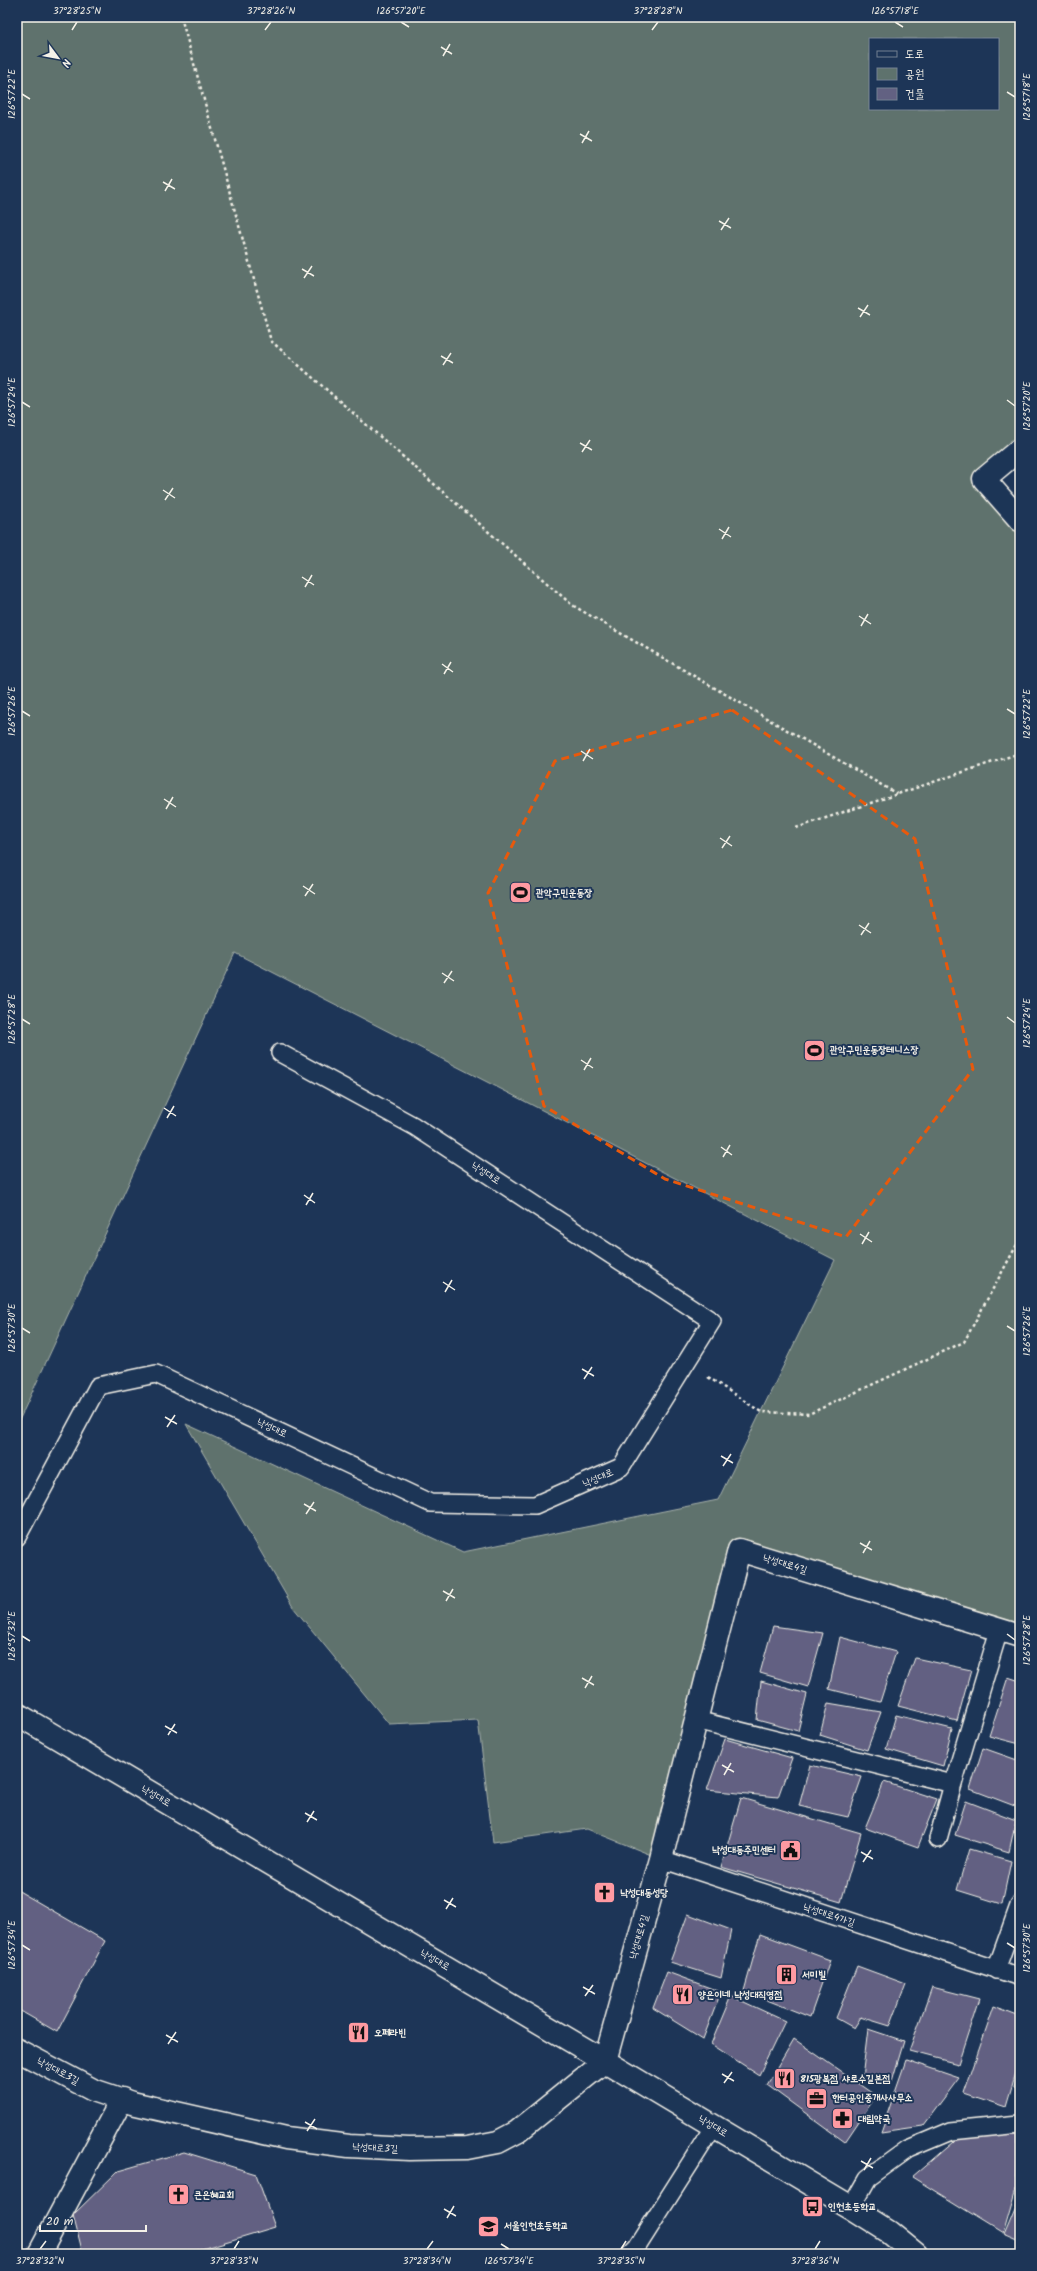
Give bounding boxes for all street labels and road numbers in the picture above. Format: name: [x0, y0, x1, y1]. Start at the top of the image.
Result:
street label: 낙성대로: [468, 1158, 504, 1188]
street label: 낙성대로: [254, 1414, 290, 1442]
street label: 낙성대로: [580, 1464, 616, 1492]
street label: 낙성대로4길: [761, 1550, 809, 1578]
street label: 낙성대로: [138, 1781, 174, 1811]
street label: 낙성대로4가길: [801, 1899, 857, 1931]
street label: 낙성대로4길: [625, 1913, 653, 1961]
street label: 낙성대로: [417, 1945, 453, 1975]
street label: 낙성대로3길: [34, 2053, 82, 2089]
street label: 낙성대로: [695, 2111, 731, 2141]
street label: 낙성대로3길: [352, 2139, 398, 2157]

